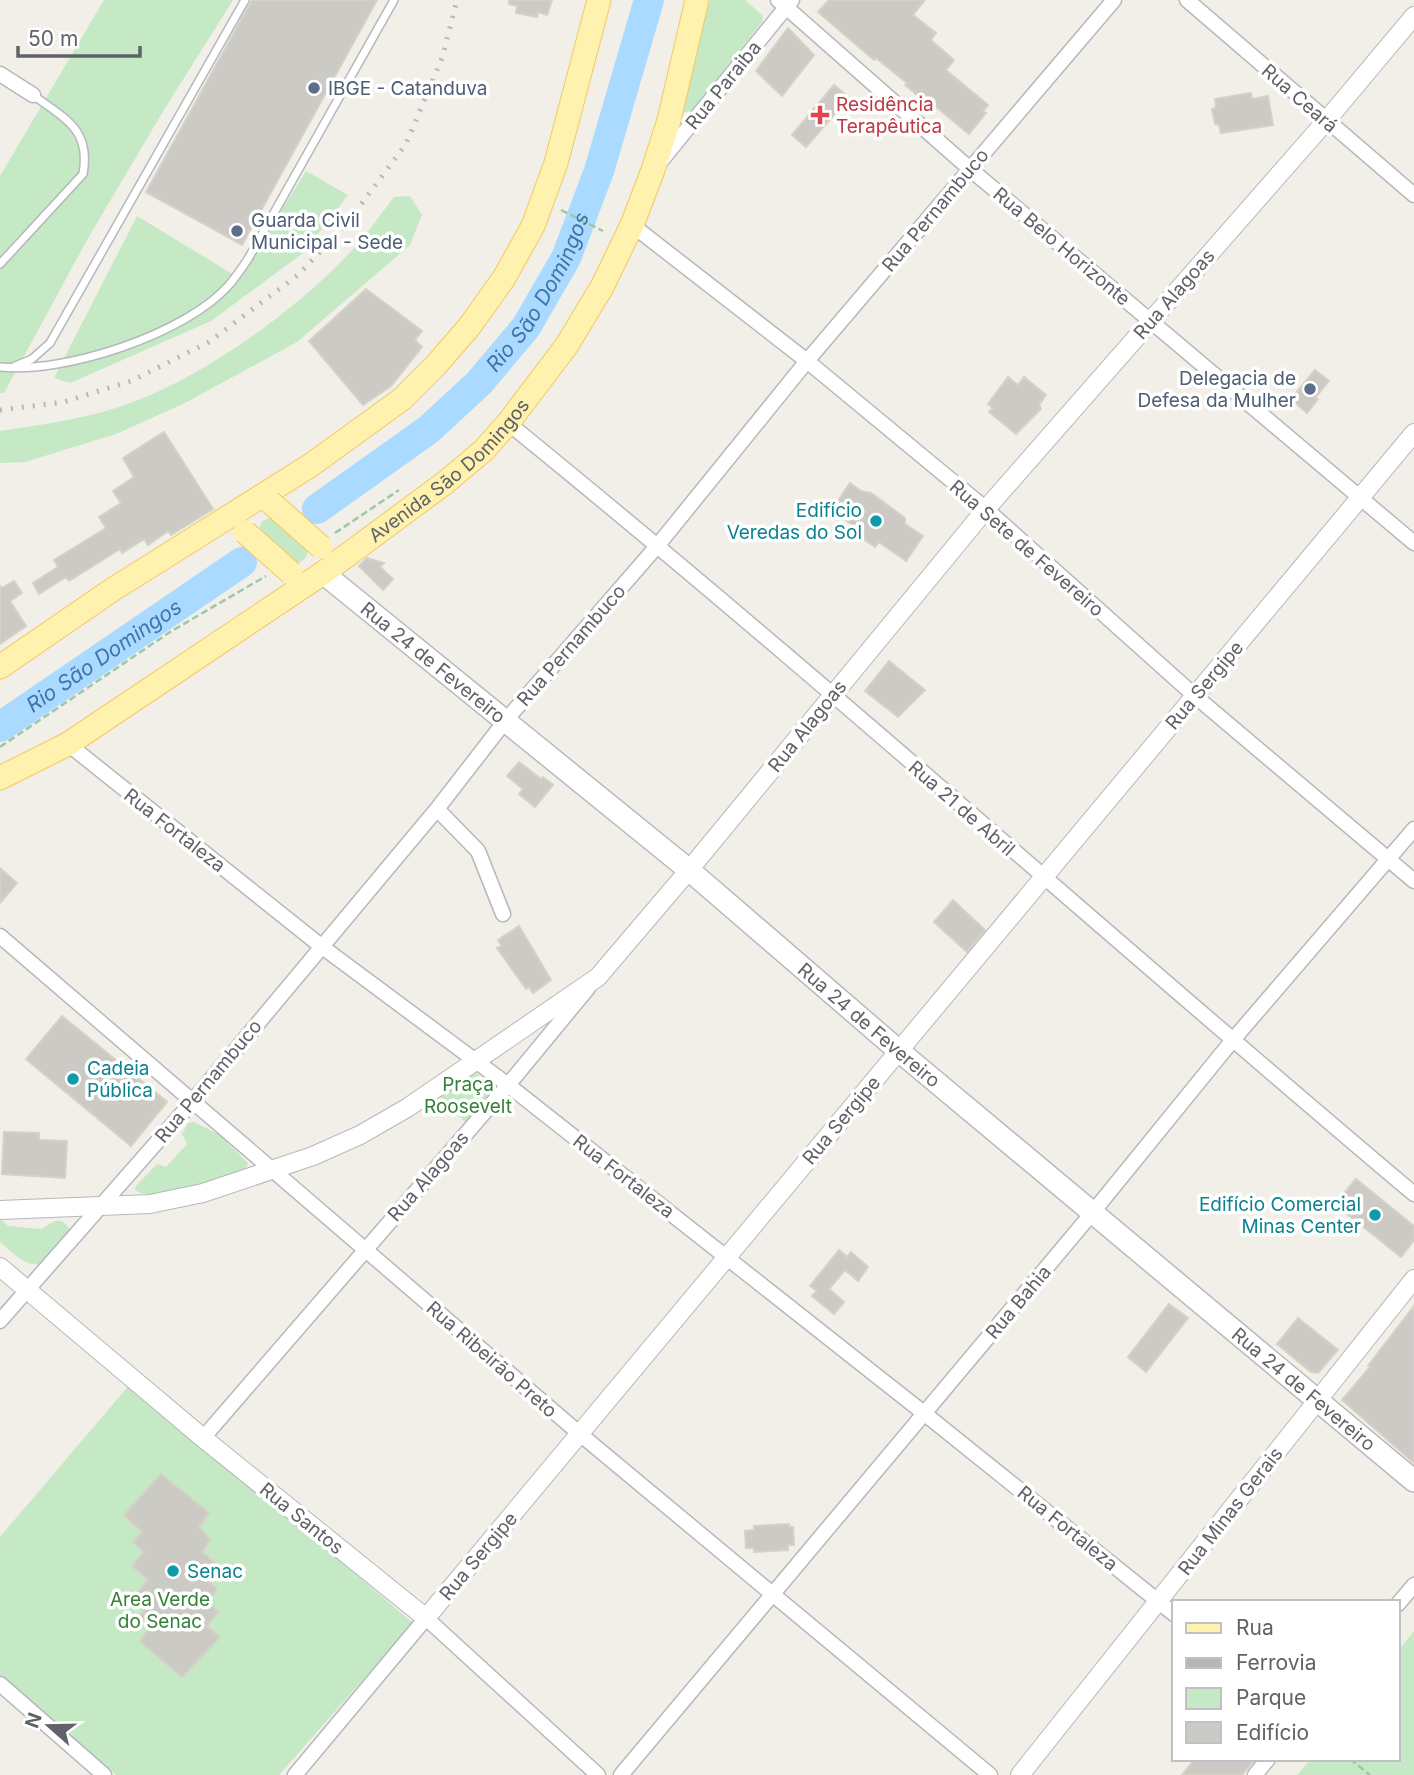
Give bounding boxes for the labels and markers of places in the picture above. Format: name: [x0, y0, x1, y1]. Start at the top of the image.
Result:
place label: IBGE - Catanduva: [328, 77, 487, 100]
marker: IBGE - Catanduva: [306, 80, 322, 96]
place label: Residência Terapêutica: [836, 93, 942, 138]
marker: Residência Terapêutica: [810, 105, 830, 125]
place label: Guarda Civil Municipal - Sede: [251, 209, 403, 254]
marker: Guarda Civil Municipal - Sede: [229, 223, 245, 239]
place label: Delegacia de Defesa da Mulher: [1138, 367, 1296, 412]
marker: Delegacia de Defesa da Mulher: [1302, 381, 1318, 397]
place label: Edifício Veredas do Sol: [727, 499, 862, 544]
marker: Edifício Veredas do Sol: [868, 513, 884, 529]
place label: Cadeia Pública: [87, 1057, 153, 1102]
marker: Cadeia Pública: [65, 1071, 81, 1087]
place label: Edifício Comercial Minas Center: [1199, 1193, 1361, 1238]
marker: Edifício Comercial Minas Center: [1367, 1207, 1383, 1223]
place label: Senac: [187, 1560, 243, 1583]
marker: Senac: [165, 1563, 181, 1579]

